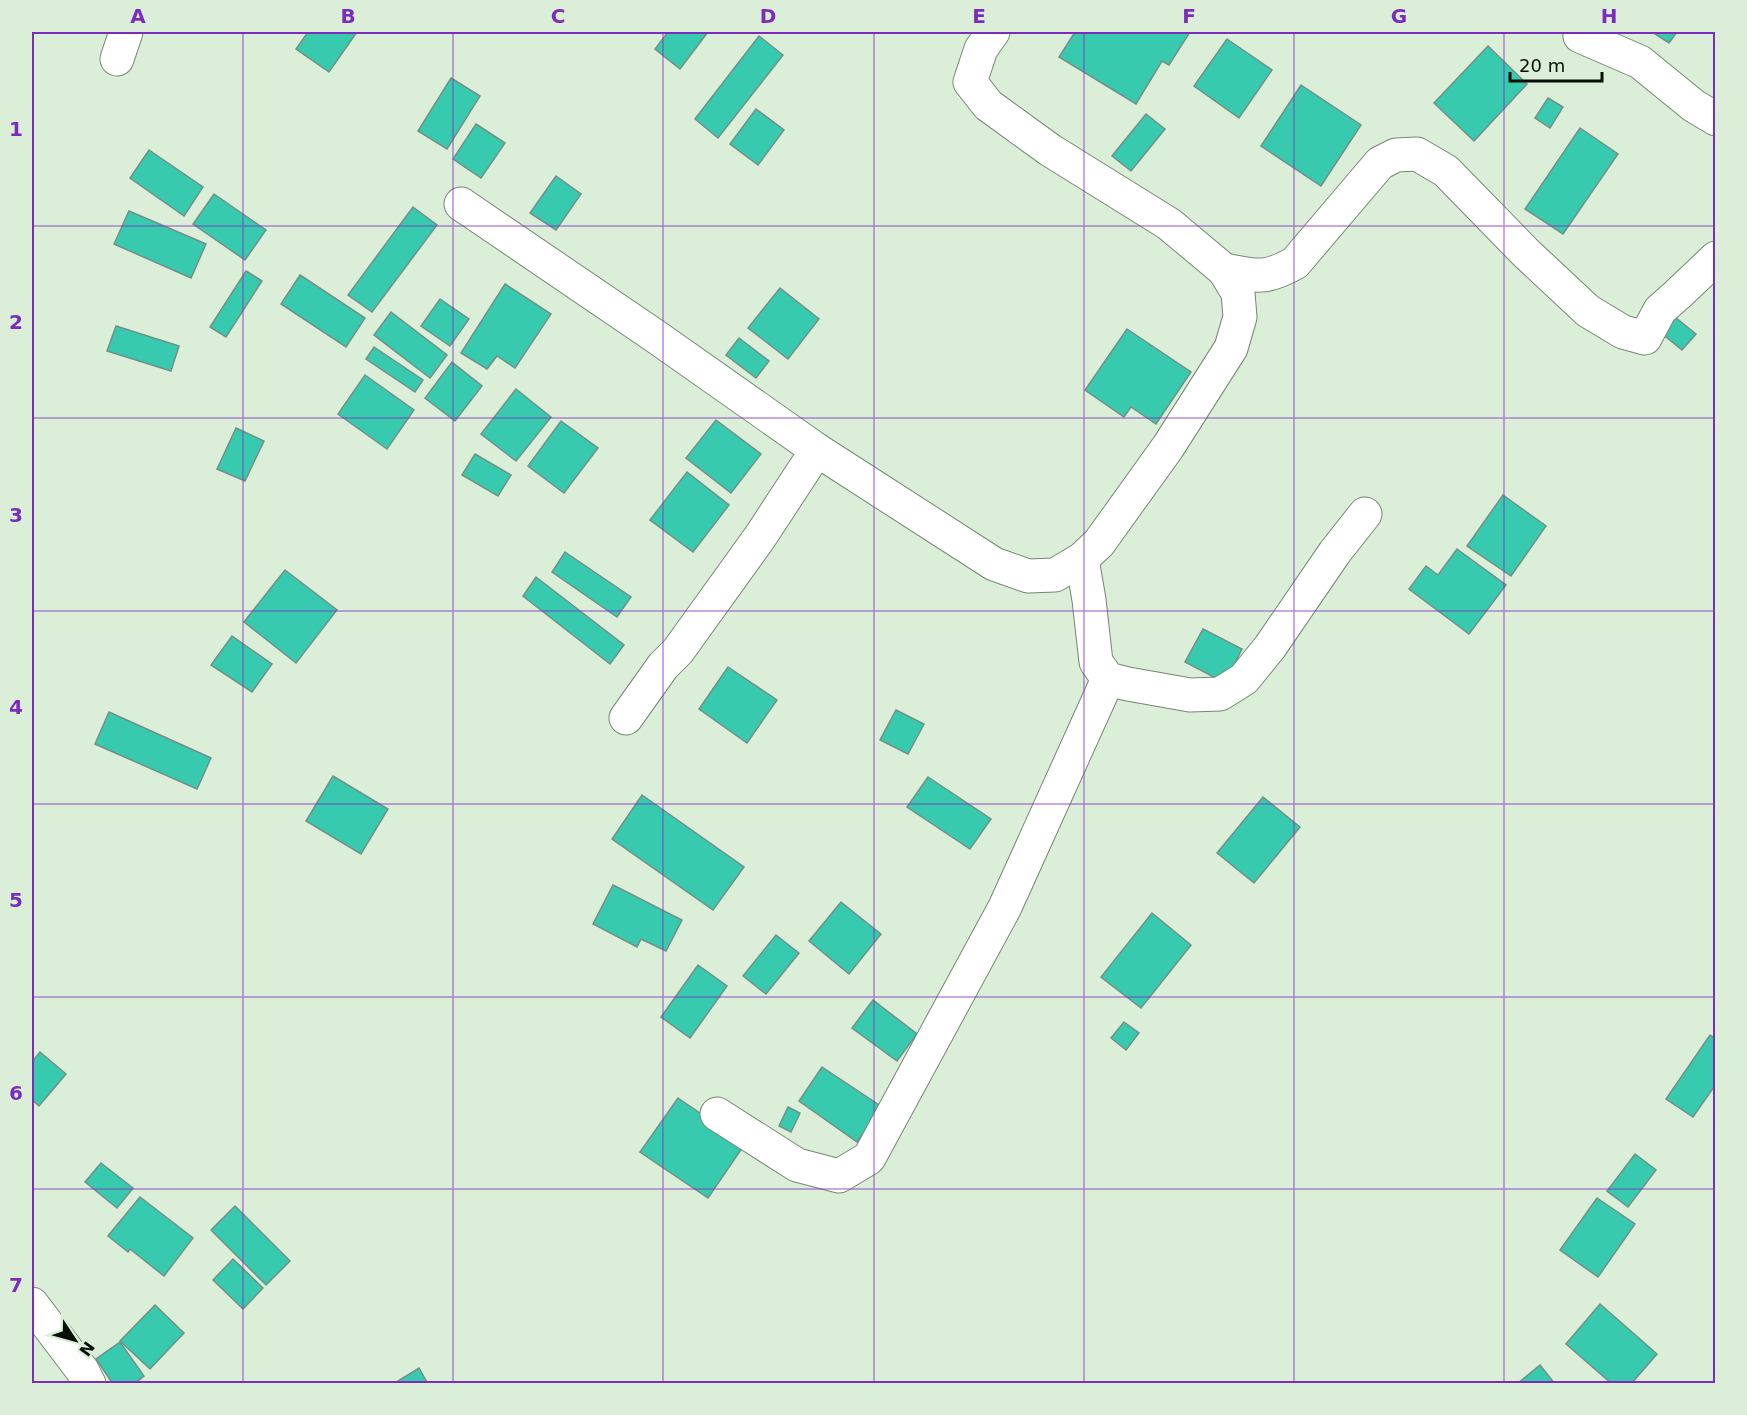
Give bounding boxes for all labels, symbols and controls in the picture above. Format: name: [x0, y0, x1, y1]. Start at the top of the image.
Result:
text: A: [130, 4, 146, 28]
text: B: [340, 4, 356, 28]
text: C: [551, 4, 565, 28]
text: D: [760, 4, 776, 28]
text: E: [972, 4, 986, 28]
text: F: [1182, 4, 1196, 28]
text: G: [1391, 4, 1407, 28]
text: H: [1601, 4, 1617, 28]
scale bar: [1510, 45, 1602, 83]
text: 20 m: [1519, 55, 1565, 76]
text: 1: [9, 117, 23, 141]
text: 2: [9, 310, 23, 334]
text: 3: [9, 503, 23, 527]
text: 4: [9, 695, 23, 719]
text: 5: [9, 888, 23, 912]
text: 6: [9, 1081, 23, 1105]
text: 7: [9, 1273, 23, 1297]
north arrow: [45, 1310, 105, 1370]
text: N: [75, 1338, 98, 1360]

